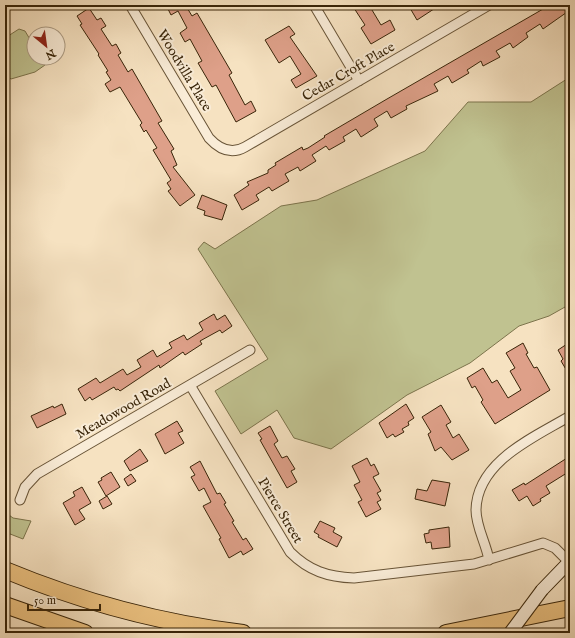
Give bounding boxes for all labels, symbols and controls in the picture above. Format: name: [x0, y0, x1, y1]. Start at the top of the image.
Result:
north arrow: [26, 26, 66, 66]
street label: Woodvilla Place: [153, 26, 216, 115]
street label: Cedar Croft Place: [299, 38, 399, 106]
text: N: [42, 45, 59, 63]
street label: Meadowood Road: [73, 374, 175, 443]
street label: Pierce Street: [253, 474, 307, 547]
scale bar: [28, 586, 100, 612]
text: 50 m: [34, 593, 56, 608]

